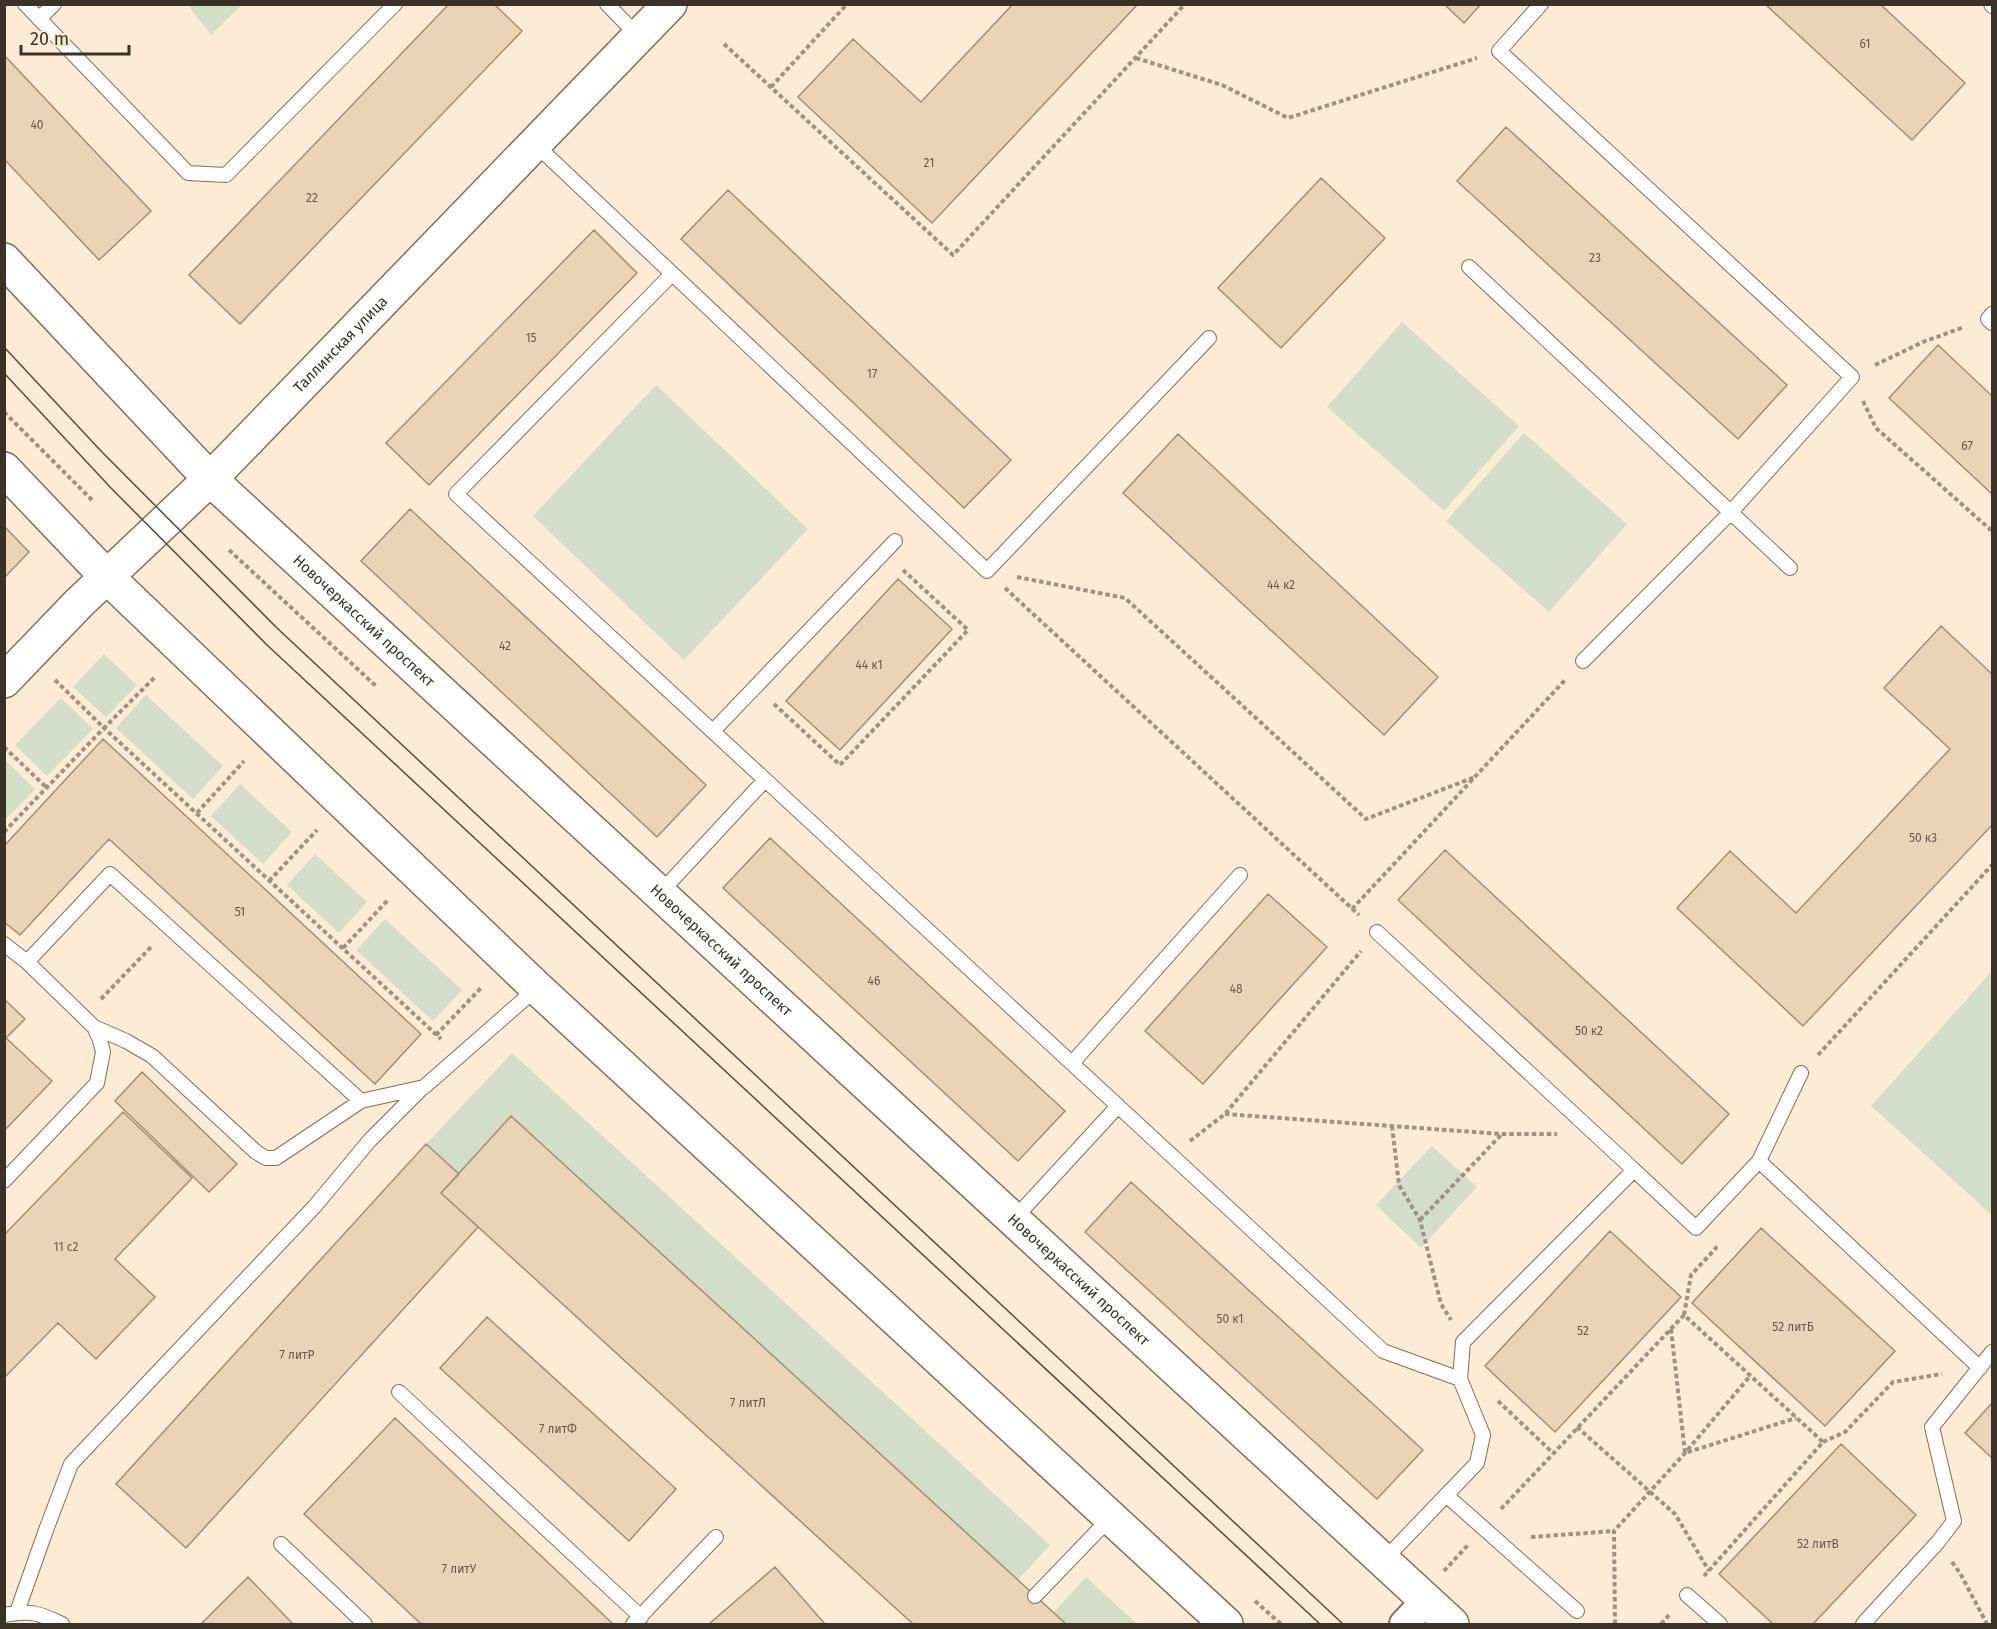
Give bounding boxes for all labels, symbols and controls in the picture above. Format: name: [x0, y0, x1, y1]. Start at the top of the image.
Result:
scale bar: [21, 18, 129, 56]
text: 20 m: [30, 28, 69, 50]
house number: 61: [1859, 37, 1871, 51]
house number: 40: [30, 118, 44, 132]
house number: 21: [924, 156, 934, 170]
house number: 22: [306, 191, 318, 205]
house number: 23: [1589, 251, 1601, 265]
street label: Таллинская улица: [290, 292, 391, 396]
house number: 15: [525, 331, 537, 345]
house number: 17: [867, 367, 877, 381]
house number: 67: [1961, 439, 1973, 453]
street label: Новочеркасский проспект: [289, 551, 439, 691]
house number: 44 к2: [1267, 578, 1295, 592]
house number: 42: [499, 639, 511, 653]
house number: 44 к1: [855, 658, 883, 672]
house number: 50 к3: [1909, 831, 1937, 845]
street label: Новочеркасский проспект: [647, 881, 796, 1020]
house number: 51: [235, 905, 245, 919]
house number: 46: [868, 974, 880, 988]
house number: 48: [1230, 982, 1243, 996]
house number: 50 к2: [1575, 1024, 1603, 1038]
street label: Новочеркасский проспект: [1004, 1210, 1153, 1350]
house number: 11 с2: [53, 1240, 79, 1254]
house number: 50 к1: [1216, 1312, 1244, 1326]
house number: 52 литБ: [1772, 1320, 1814, 1334]
house number: 52: [1577, 1324, 1589, 1338]
house number: 7 литР: [279, 1348, 315, 1362]
house number: 7 литЛ: [730, 1396, 766, 1410]
house number: 7 литФ: [539, 1422, 577, 1436]
house number: 52 литВ: [1797, 1537, 1839, 1551]
house number: 7 литУ: [442, 1562, 477, 1576]

